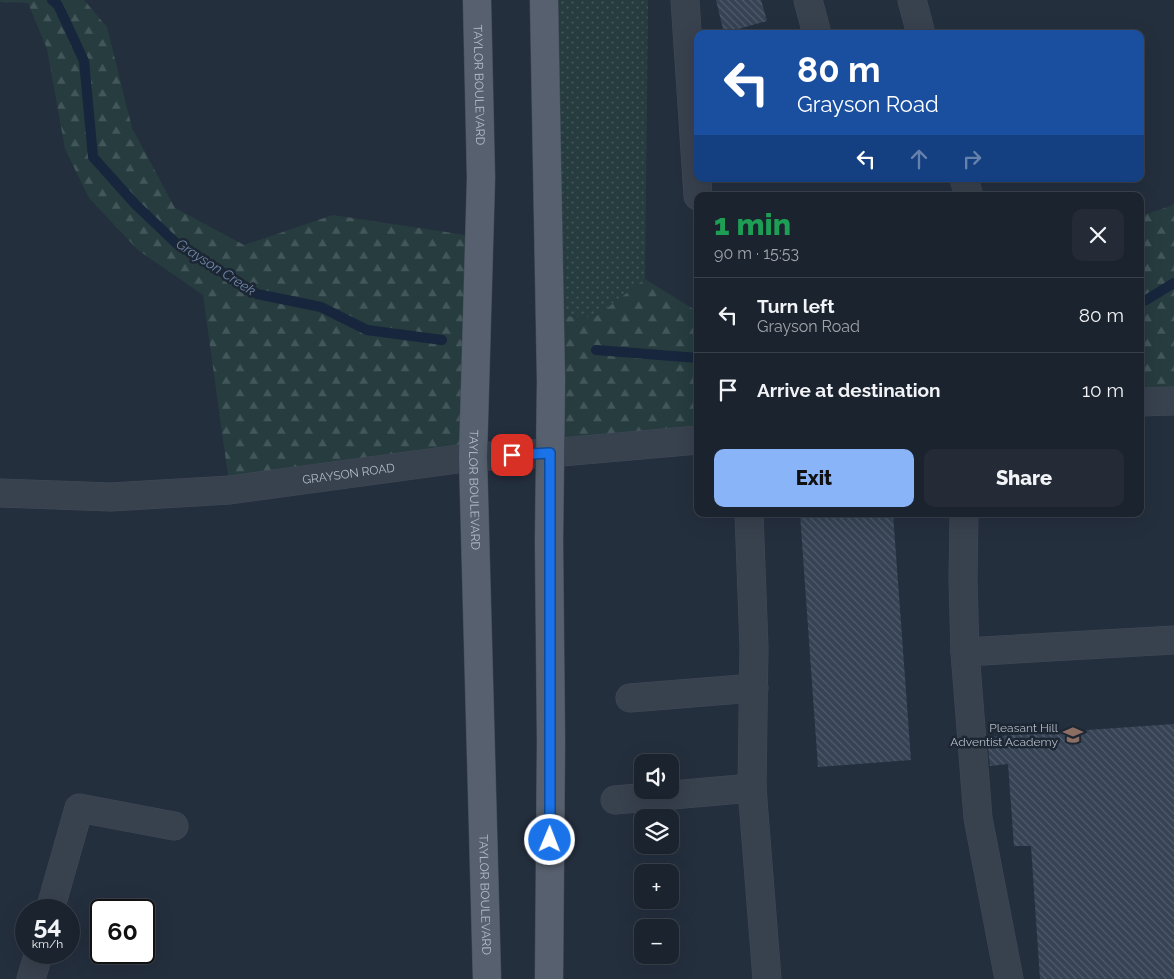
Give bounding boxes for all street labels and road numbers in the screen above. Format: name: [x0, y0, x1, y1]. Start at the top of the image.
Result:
street label: TAYLOR BOULEVARD: [471, 25, 487, 146]
street label: TAYLOR BOULEVARD: [466, 429, 483, 551]
street label: GRAYSON ROAD: [302, 461, 396, 487]
street label: TAYLOR BOULEVARD: [476, 834, 493, 955]

